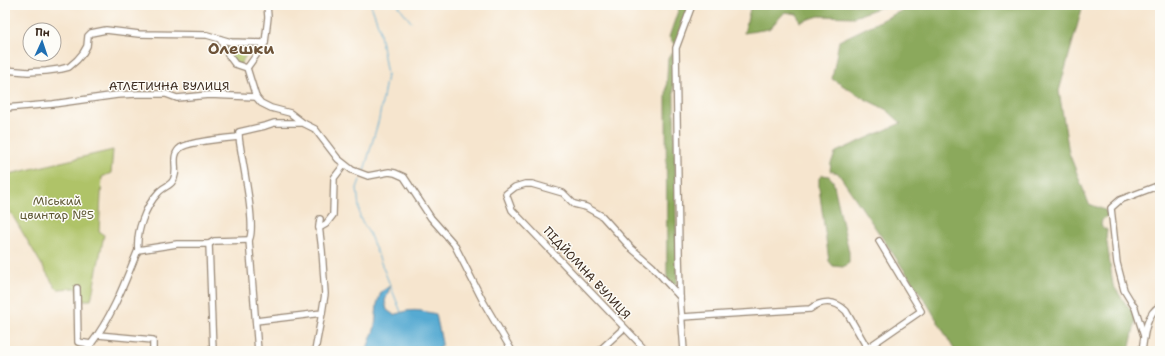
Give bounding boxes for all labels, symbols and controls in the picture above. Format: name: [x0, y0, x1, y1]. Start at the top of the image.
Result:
north arrow: [22, 22, 62, 62]
text: Пн: [35, 25, 50, 40]
district label: Олешки: [208, 38, 274, 59]
street label: АТЛЕТИЧНА ВУЛИЦЯ: [109, 78, 229, 94]
park label: Міський цвинтар №5: [20, 193, 94, 223]
street label: ПІДЙОМНА ВУЛИЦЯ: [540, 223, 634, 323]

